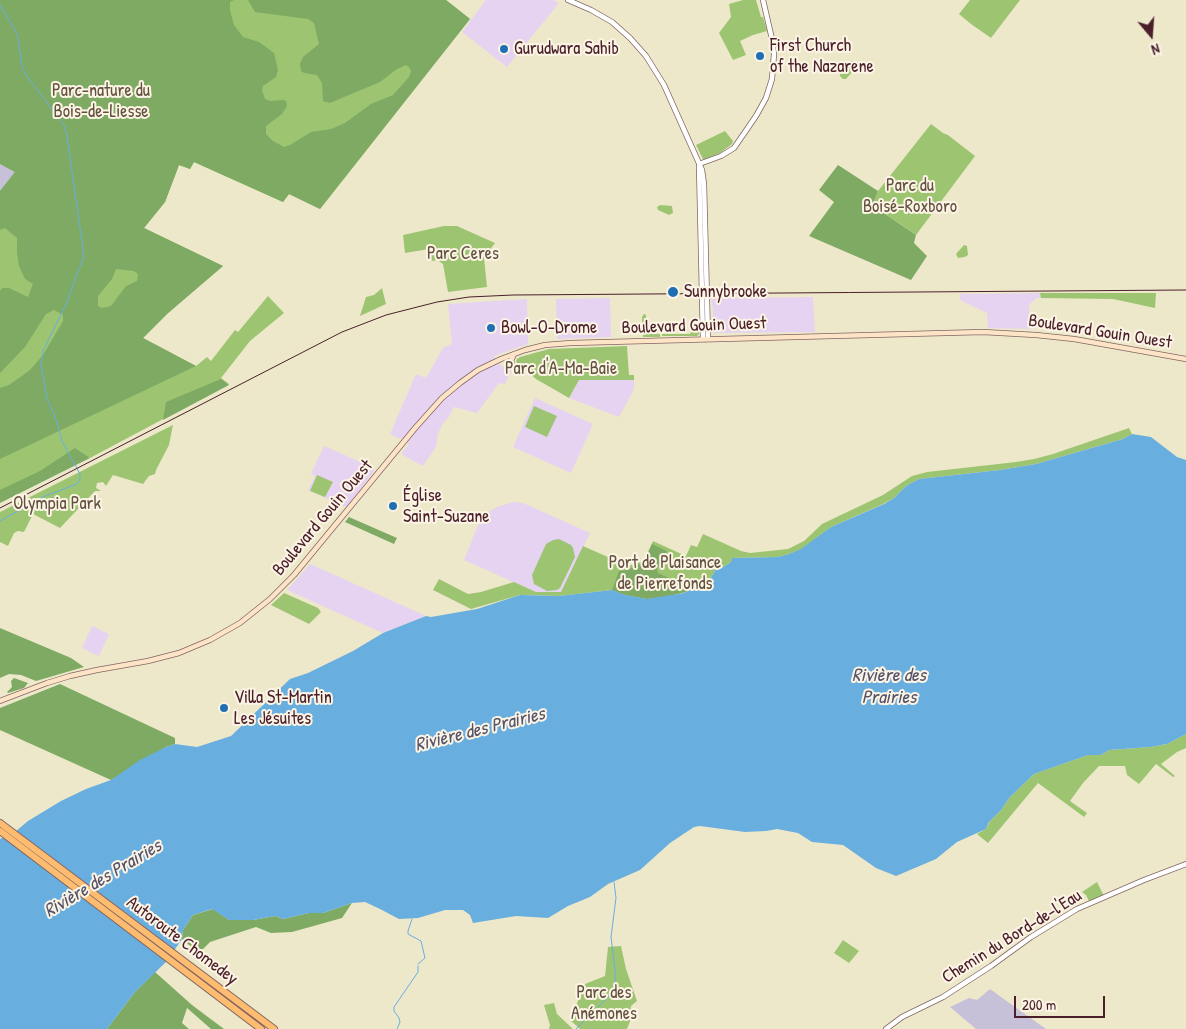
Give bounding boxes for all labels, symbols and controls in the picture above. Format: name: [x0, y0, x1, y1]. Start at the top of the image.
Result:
north arrow: [1126, 10, 1176, 60]
place label: First Church of the Nazarene: [770, 35, 874, 78]
place label: Gurudwara Sahib: [514, 38, 619, 60]
text: N: [1149, 40, 1162, 60]
marker: Gurudwara Sahib: [498, 43, 510, 55]
marker: First Church of the Nazarene: [754, 50, 766, 62]
park label: Parc-nature du Bois-de-Liesse: [52, 80, 150, 122]
park label: Parc du Boisé-Roxboro: [863, 175, 957, 218]
park label: Parc Ceres: [427, 243, 499, 265]
place label: Sunnybrooke: [684, 281, 767, 303]
marker: Sunnybrooke: [666, 285, 680, 299]
street label: Boulevard Gouin Ouest: [1027, 310, 1173, 354]
street label: Boulevard Gouin Ouest: [621, 313, 767, 339]
place label: Bowl-O-Drome: [501, 317, 597, 339]
marker: Bowl-O-Drome: [485, 322, 497, 334]
park label: Parc d'A-Ma-Baie: [505, 358, 617, 380]
street label: Boulevard Gouin Ouest: [268, 456, 378, 580]
place label: Église Saint-Suzane: [403, 485, 489, 528]
park label: Olympia Park: [13, 493, 101, 515]
marker: Église Saint-Suzane: [387, 500, 399, 512]
park label: Port de Plaisance de Pierrefonds: [609, 552, 721, 594]
water label: Rivière des Prairies: [852, 665, 926, 709]
place label: Villa St-Martin Les Jésuites: [234, 687, 332, 730]
marker: Villa St-Martin Les Jésuites: [218, 702, 230, 714]
water label: Rivière des Prairies: [413, 703, 547, 757]
water label: Rivière des Prairies: [40, 835, 166, 923]
street label: Chemin du Bord-de-l'Eau: [938, 885, 1086, 989]
street label: Autoroute Chomedey: [122, 892, 242, 990]
park label: Parc des Anémones: [571, 982, 637, 1024]
scale bar: [1016, 986, 1107, 1018]
text: 200 m: [1022, 994, 1056, 1015]

